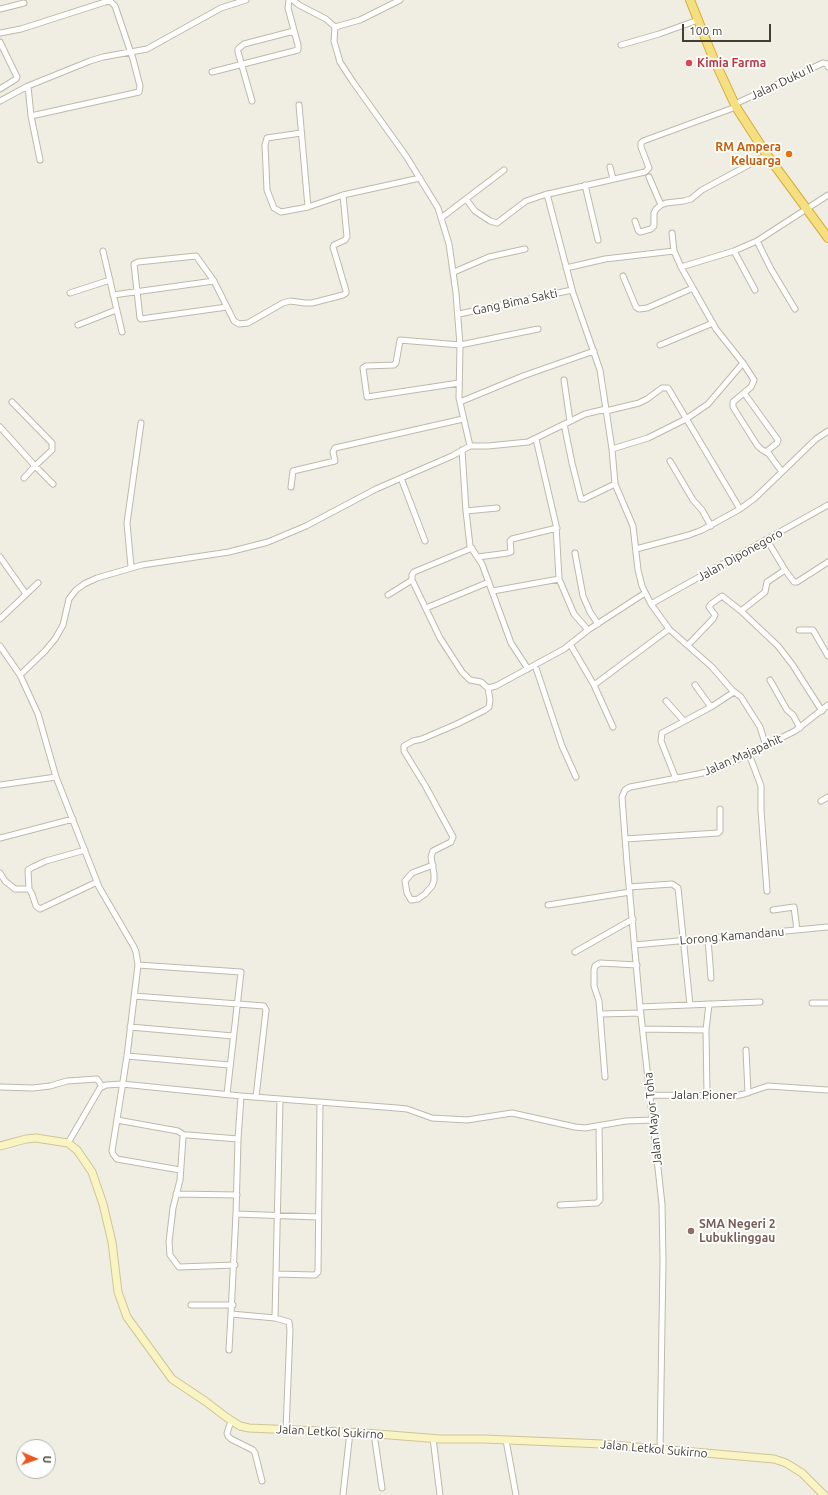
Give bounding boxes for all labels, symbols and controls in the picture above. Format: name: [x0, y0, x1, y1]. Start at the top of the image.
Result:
scale bar: [684, 16, 773, 42]
text: 100 m: [689, 24, 722, 37]
place label: Kimia Farma: [697, 56, 766, 70]
marker: Kimia Farma: [684, 58, 694, 68]
street label: Jalan Duku II: [748, 61, 816, 103]
place label: RM Ampera Keluarga: [715, 140, 781, 168]
marker: RM Ampera Keluarga: [784, 149, 794, 159]
street label: Gang Bima Sakti: [471, 286, 559, 318]
street label: Jalan Diponegoro: [695, 526, 785, 584]
street label: Jalan Majapahit: [702, 731, 784, 779]
street label: Lorong Kamandanu: [679, 924, 785, 948]
street label: Jalan Mayor Toha: [641, 1072, 665, 1166]
street label: Jalan Pioner: [671, 1088, 737, 1102]
place label: SMA Negeri 2 Lubuklinggau: [699, 1217, 775, 1245]
marker: SMA Negeri 2 Lubuklinggau: [686, 1226, 696, 1236]
street label: Jalan Letkol Sukirno: [276, 1422, 384, 1442]
street label: Jalan Letkol Sukirno: [600, 1437, 708, 1461]
north arrow: [16, 1439, 56, 1479]
text: U: [41, 1455, 53, 1463]

